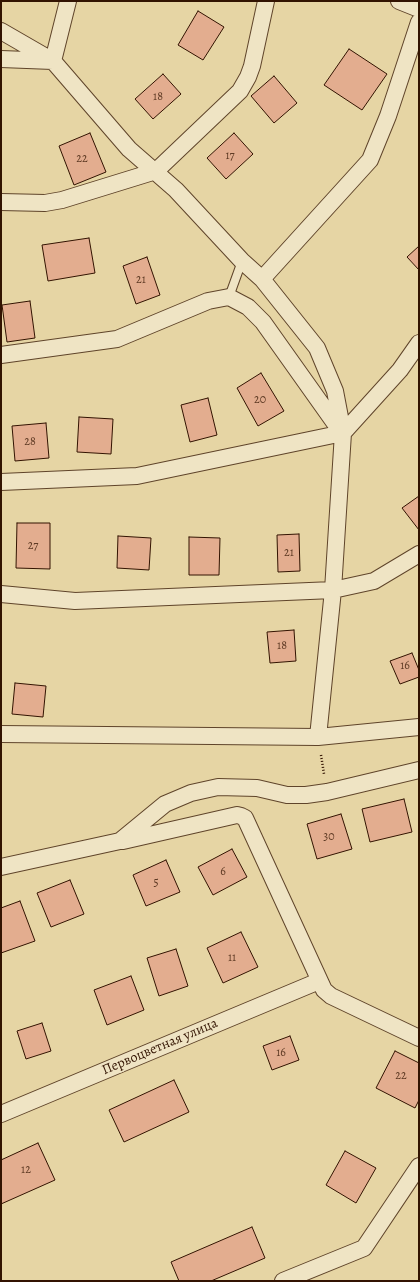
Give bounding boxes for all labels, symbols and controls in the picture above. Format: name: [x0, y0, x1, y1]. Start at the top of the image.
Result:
house number: 18: [153, 90, 163, 104]
house number: 17: [225, 149, 235, 163]
house number: 22: [76, 152, 88, 166]
house number: 21: [136, 273, 146, 287]
house number: 20: [254, 393, 266, 407]
house number: 28: [24, 435, 36, 449]
house number: 27: [28, 539, 38, 553]
house number: 21: [284, 546, 294, 560]
house number: 18: [277, 639, 287, 653]
house number: 16: [400, 659, 410, 673]
house number: 30: [323, 830, 335, 844]
house number: 6: [220, 865, 226, 879]
house number: 5: [153, 876, 159, 890]
house number: 11: [228, 951, 236, 965]
street label: Первоцветная улица: [100, 1015, 220, 1079]
house number: 16: [276, 1046, 286, 1060]
house number: 22: [395, 1069, 407, 1083]
house number: 12: [21, 1163, 31, 1177]

